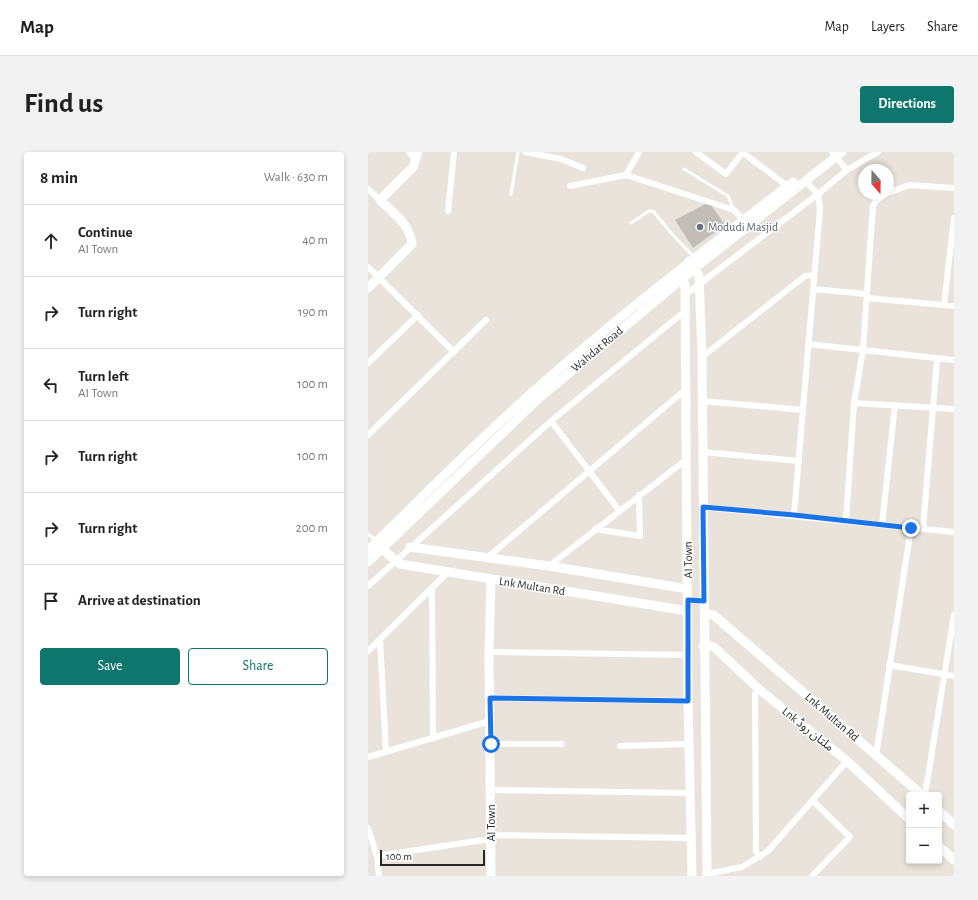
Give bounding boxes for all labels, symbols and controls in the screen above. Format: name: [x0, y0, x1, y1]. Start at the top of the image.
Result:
text: Map: [20, 18, 54, 37]
text: Map: [824, 20, 849, 34]
text: Layers: [871, 20, 905, 34]
text: Share: [927, 20, 958, 34]
button: Directions: [860, 86, 954, 123]
text: Find us: [24, 90, 103, 118]
north arrow: [858, 164, 894, 200]
text: 8 min: [40, 169, 78, 186]
text: Walk · 630 m: [264, 171, 328, 184]
place label: Modudi Masjid: [708, 221, 778, 234]
marker: Modudi Masjid: [695, 222, 705, 232]
text: Continue: [78, 225, 133, 240]
icon: ahead: [40, 230, 62, 252]
text: 40 m: [302, 234, 328, 247]
text: AI Town: [78, 243, 118, 256]
icon: right: [40, 302, 62, 324]
text: Turn right: [78, 305, 137, 320]
text: 190 m: [298, 306, 328, 319]
street label: Wahdat Road: [569, 324, 625, 374]
text: Turn left: [78, 369, 129, 384]
icon: left: [40, 374, 62, 396]
text: 100 m: [297, 378, 328, 391]
text: AI Town: [78, 387, 118, 400]
icon: right: [40, 446, 62, 468]
text: Turn right: [78, 449, 137, 464]
text: 100 m: [297, 450, 328, 463]
icon: right: [40, 518, 62, 540]
route end: [902, 519, 920, 537]
text: Turn right: [78, 521, 137, 536]
text: 200 m: [296, 522, 328, 535]
street label: AI Town: [682, 541, 694, 579]
street label: Lnk Multan Rd: [498, 575, 566, 597]
icon: arrive: [40, 590, 62, 612]
text: Arrive at destination: [78, 593, 201, 608]
button: Save: [40, 648, 180, 685]
button: Share: [188, 648, 328, 685]
street label: Lnk Multan Rd: [803, 691, 861, 743]
street label: Lnk ملتان روڈ: [779, 704, 837, 754]
route start: [482, 735, 500, 753]
map controls: [906, 792, 942, 864]
button: +: [906, 792, 942, 828]
street label: AI Town: [485, 804, 497, 842]
button: −: [906, 828, 942, 864]
scale bar: [380, 848, 485, 867]
text: 100 m: [386, 851, 412, 862]

